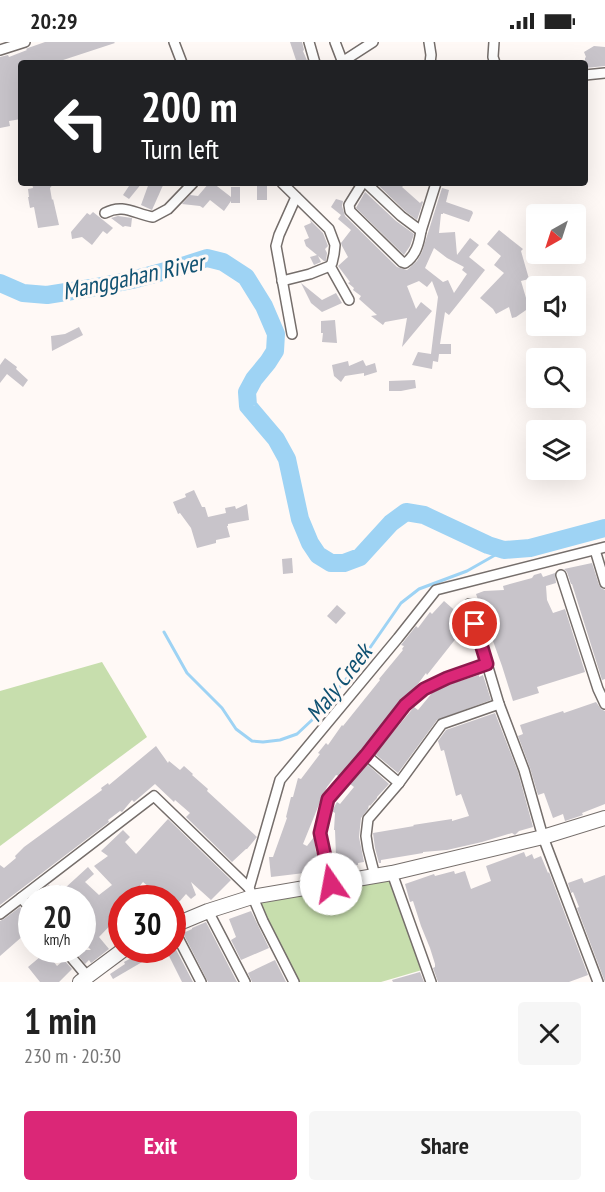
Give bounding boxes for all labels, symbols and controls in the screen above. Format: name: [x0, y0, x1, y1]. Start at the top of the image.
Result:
text: 20:29: [30, 7, 78, 35]
text: 200 m: [141, 79, 238, 134]
icon: left: [42, 84, 120, 162]
text: Turn left: [141, 132, 219, 166]
north arrow: [526, 204, 586, 264]
map controls: [526, 204, 586, 480]
water label: Manggahan River: [59, 246, 210, 307]
button: sound: [526, 276, 586, 336]
button: search: [526, 348, 586, 408]
button: layers: [526, 420, 586, 480]
pin: [449, 598, 500, 649]
icon: arrive: [458, 607, 491, 640]
water label: Maly Creek: [299, 636, 380, 728]
position arrow: [299, 852, 363, 916]
speed limit sign: 30: [108, 885, 186, 963]
text: 20: [43, 897, 71, 936]
text: km/h: [44, 930, 70, 949]
text: 1 min: [24, 997, 97, 1044]
button: close: [518, 1002, 581, 1065]
text: 230 m · 20:30: [24, 1043, 121, 1069]
button: Exit: [24, 1111, 297, 1180]
button: Share: [309, 1111, 581, 1180]

